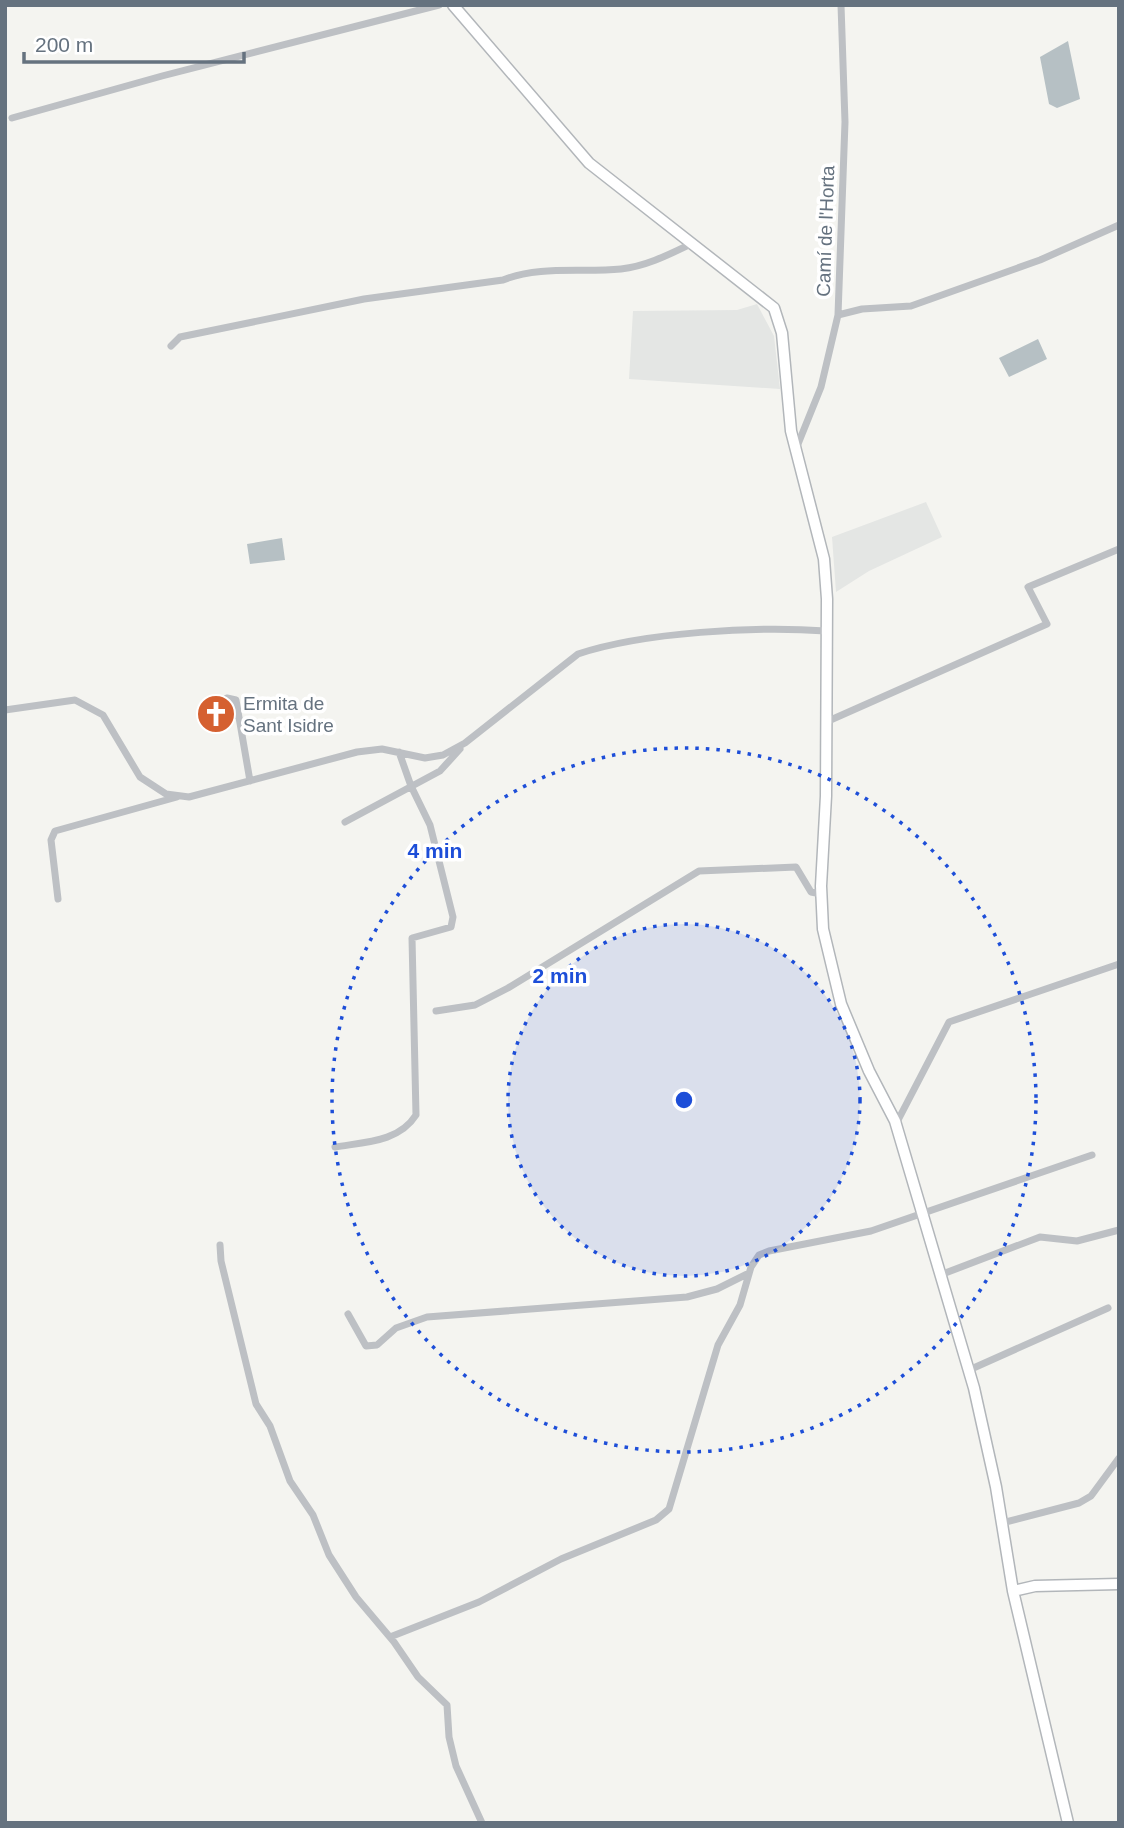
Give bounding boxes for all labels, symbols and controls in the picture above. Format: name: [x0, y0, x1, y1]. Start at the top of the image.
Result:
scale bar: [24, 21, 245, 65]
text: 200 m: [35, 33, 93, 56]
street label: Camí de l'Horta: [813, 165, 838, 297]
church icon: Ermita de Sant Isidre: [195, 693, 237, 735]
place label: Ermita de Sant Isidre: [243, 693, 334, 736]
text: 4 min: [408, 839, 462, 862]
text: 2 min: [533, 964, 587, 987]
centre of rings: [672, 1088, 696, 1112]

